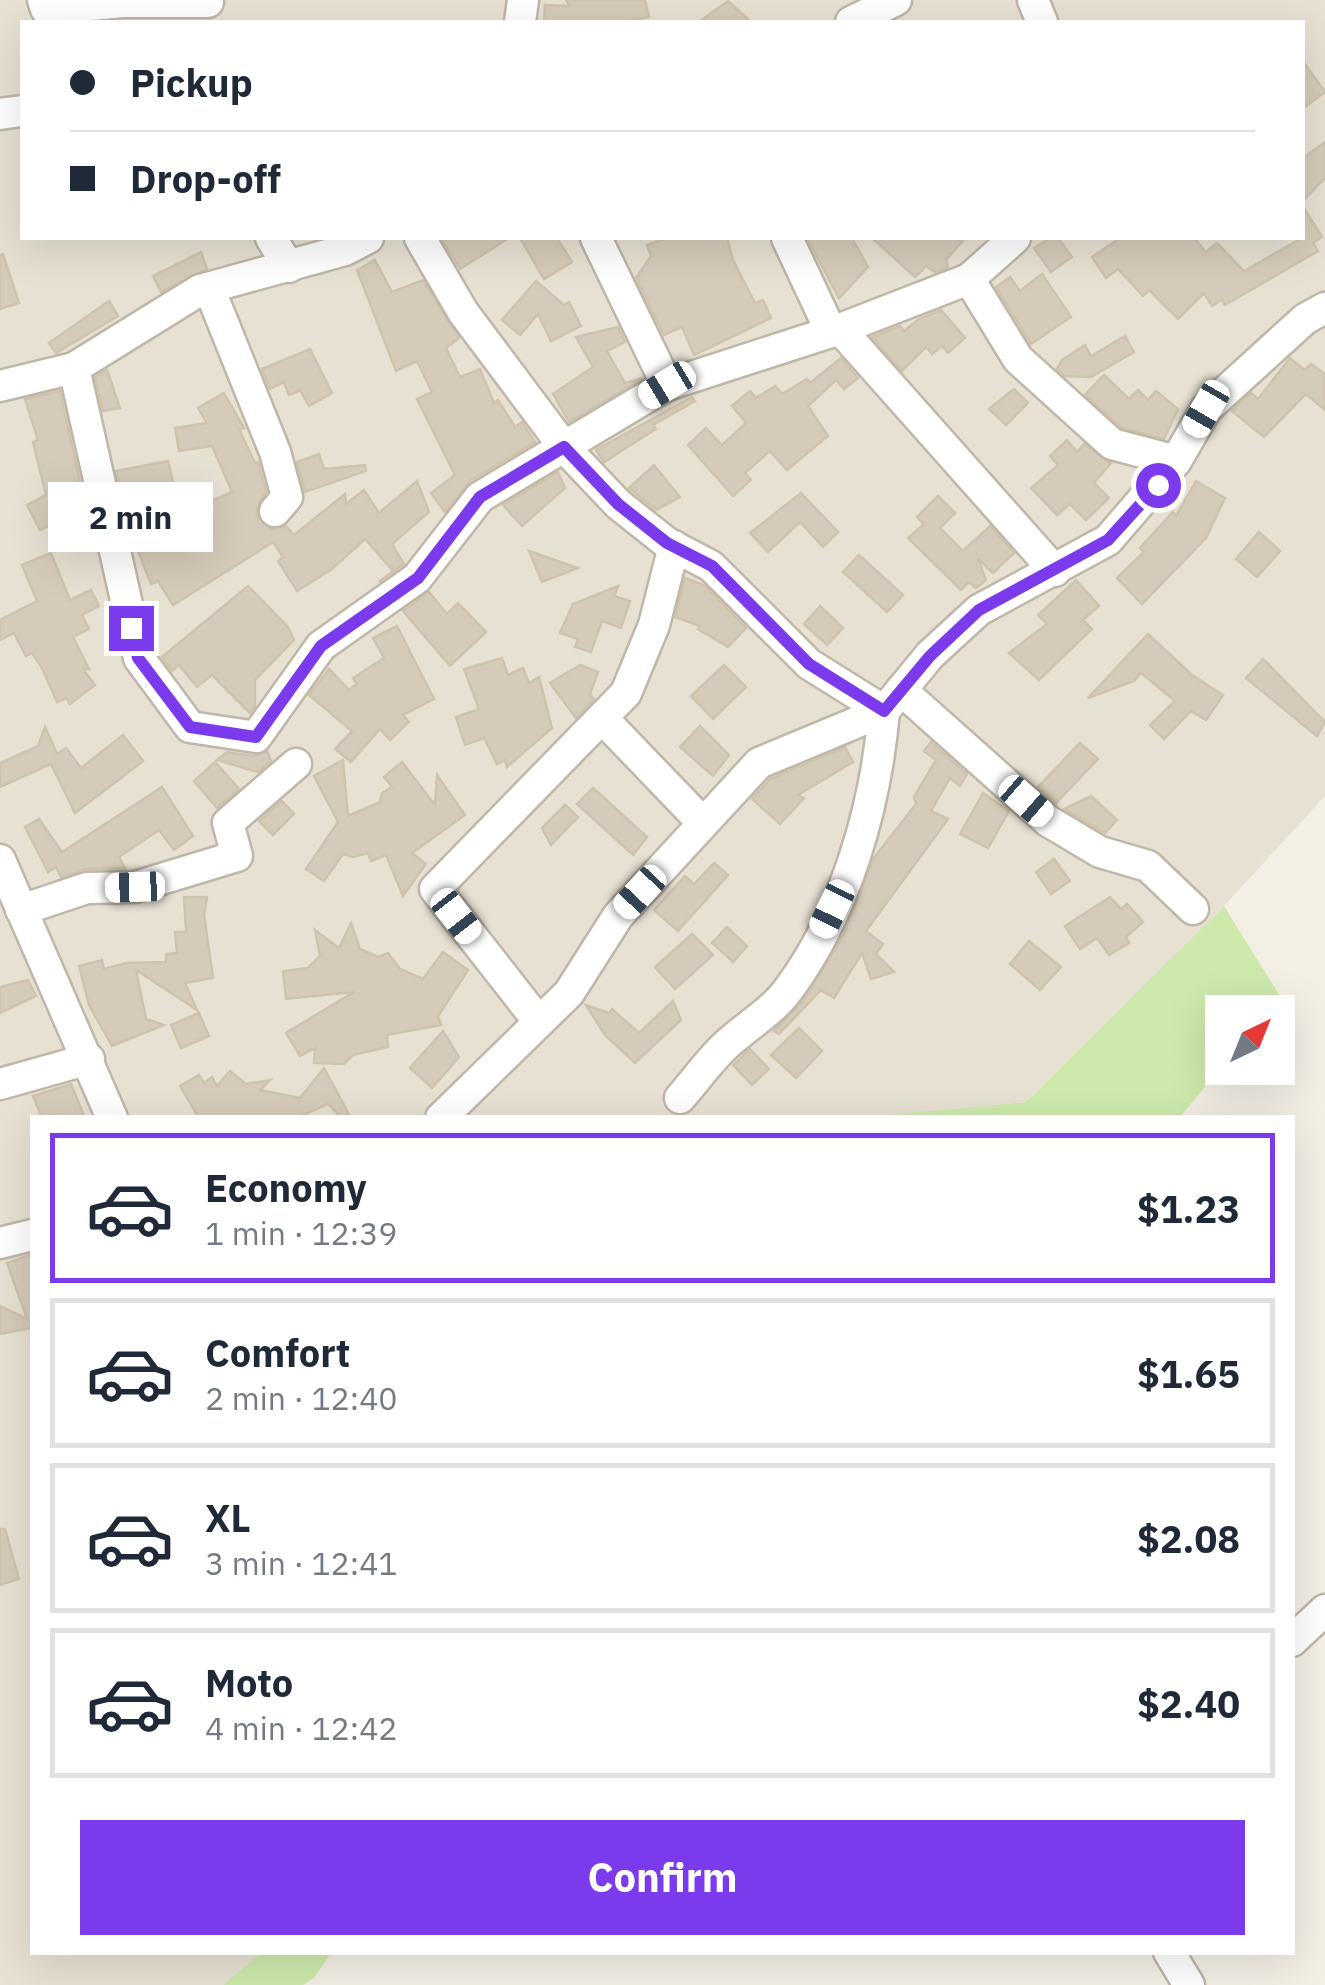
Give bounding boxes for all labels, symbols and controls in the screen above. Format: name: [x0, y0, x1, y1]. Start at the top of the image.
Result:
text: Pickup: [130, 58, 253, 107]
text: Drop-off: [130, 154, 281, 203]
car: [634, 357, 700, 413]
car: [1178, 376, 1234, 442]
route start: [1136, 463, 1181, 508]
callout: 2 min: [48, 483, 214, 553]
text: 2 min: [89, 496, 172, 538]
route end: [109, 606, 154, 651]
car: [994, 770, 1058, 832]
car: [609, 860, 671, 924]
car: [104, 871, 166, 903]
car: [805, 875, 859, 943]
car: [426, 883, 486, 949]
north arrow: [1205, 995, 1295, 1085]
map controls: [1205, 995, 1295, 1085]
icon: car: [85, 1163, 175, 1253]
text: Economy: [205, 1163, 367, 1212]
text: $1.23: [1137, 1184, 1240, 1233]
text: 1 min · 12:39: [205, 1212, 398, 1254]
icon: car: [85, 1328, 175, 1418]
text: Comfort: [205, 1328, 350, 1377]
text: $1.65: [1137, 1349, 1240, 1398]
text: 2 min · 12:40: [205, 1377, 398, 1419]
icon: car: [85, 1493, 175, 1583]
text: XL: [205, 1493, 251, 1542]
text: $2.08: [1137, 1514, 1240, 1563]
text: 3 min · 12:41: [205, 1542, 398, 1584]
icon: car: [85, 1658, 175, 1748]
text: Moto: [205, 1658, 293, 1707]
text: $2.40: [1137, 1679, 1240, 1728]
text: 4 min · 12:42: [205, 1707, 398, 1749]
button: Confirm: [80, 1820, 1245, 1935]

